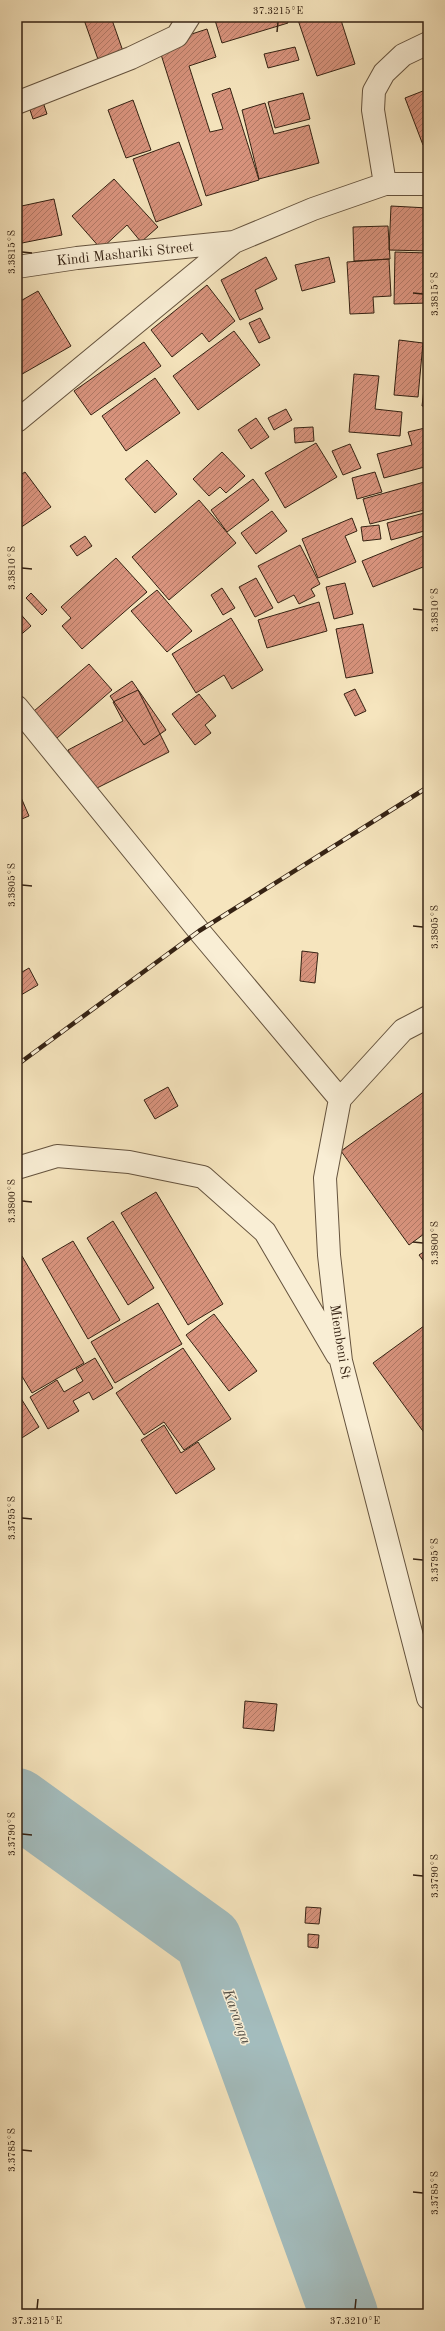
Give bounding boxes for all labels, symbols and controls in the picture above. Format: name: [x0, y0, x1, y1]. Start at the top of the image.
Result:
text: 37.3215°E: [253, 6, 303, 16]
text: 3.3815°S: [7, 230, 17, 274]
street label: Kindi Mashariki Street: [56, 240, 194, 268]
text: 3.3815°S: [430, 272, 440, 316]
text: 3.3810°S: [7, 546, 17, 590]
text: 3.3810°S: [430, 588, 440, 632]
text: 3.3805°S: [7, 863, 17, 907]
text: 3.3805°S: [430, 905, 440, 949]
text: 3.3800°S: [7, 1179, 17, 1223]
text: 3.3800°S: [430, 1221, 440, 1265]
street label: Miembeni St: [327, 1304, 353, 1380]
text: 3.3795°S: [7, 1496, 17, 1540]
text: 3.3795°S: [430, 1538, 440, 1582]
text: 3.3790°S: [7, 1812, 17, 1856]
text: 3.3790°S: [430, 1854, 440, 1898]
water label: Karanga: [219, 1986, 253, 2047]
text: 3.3785°S: [7, 2128, 17, 2172]
text: 3.3785°S: [430, 2171, 440, 2215]
text: 37.3215°E: [12, 2316, 62, 2326]
text: 37.3210°E: [330, 2316, 380, 2326]

